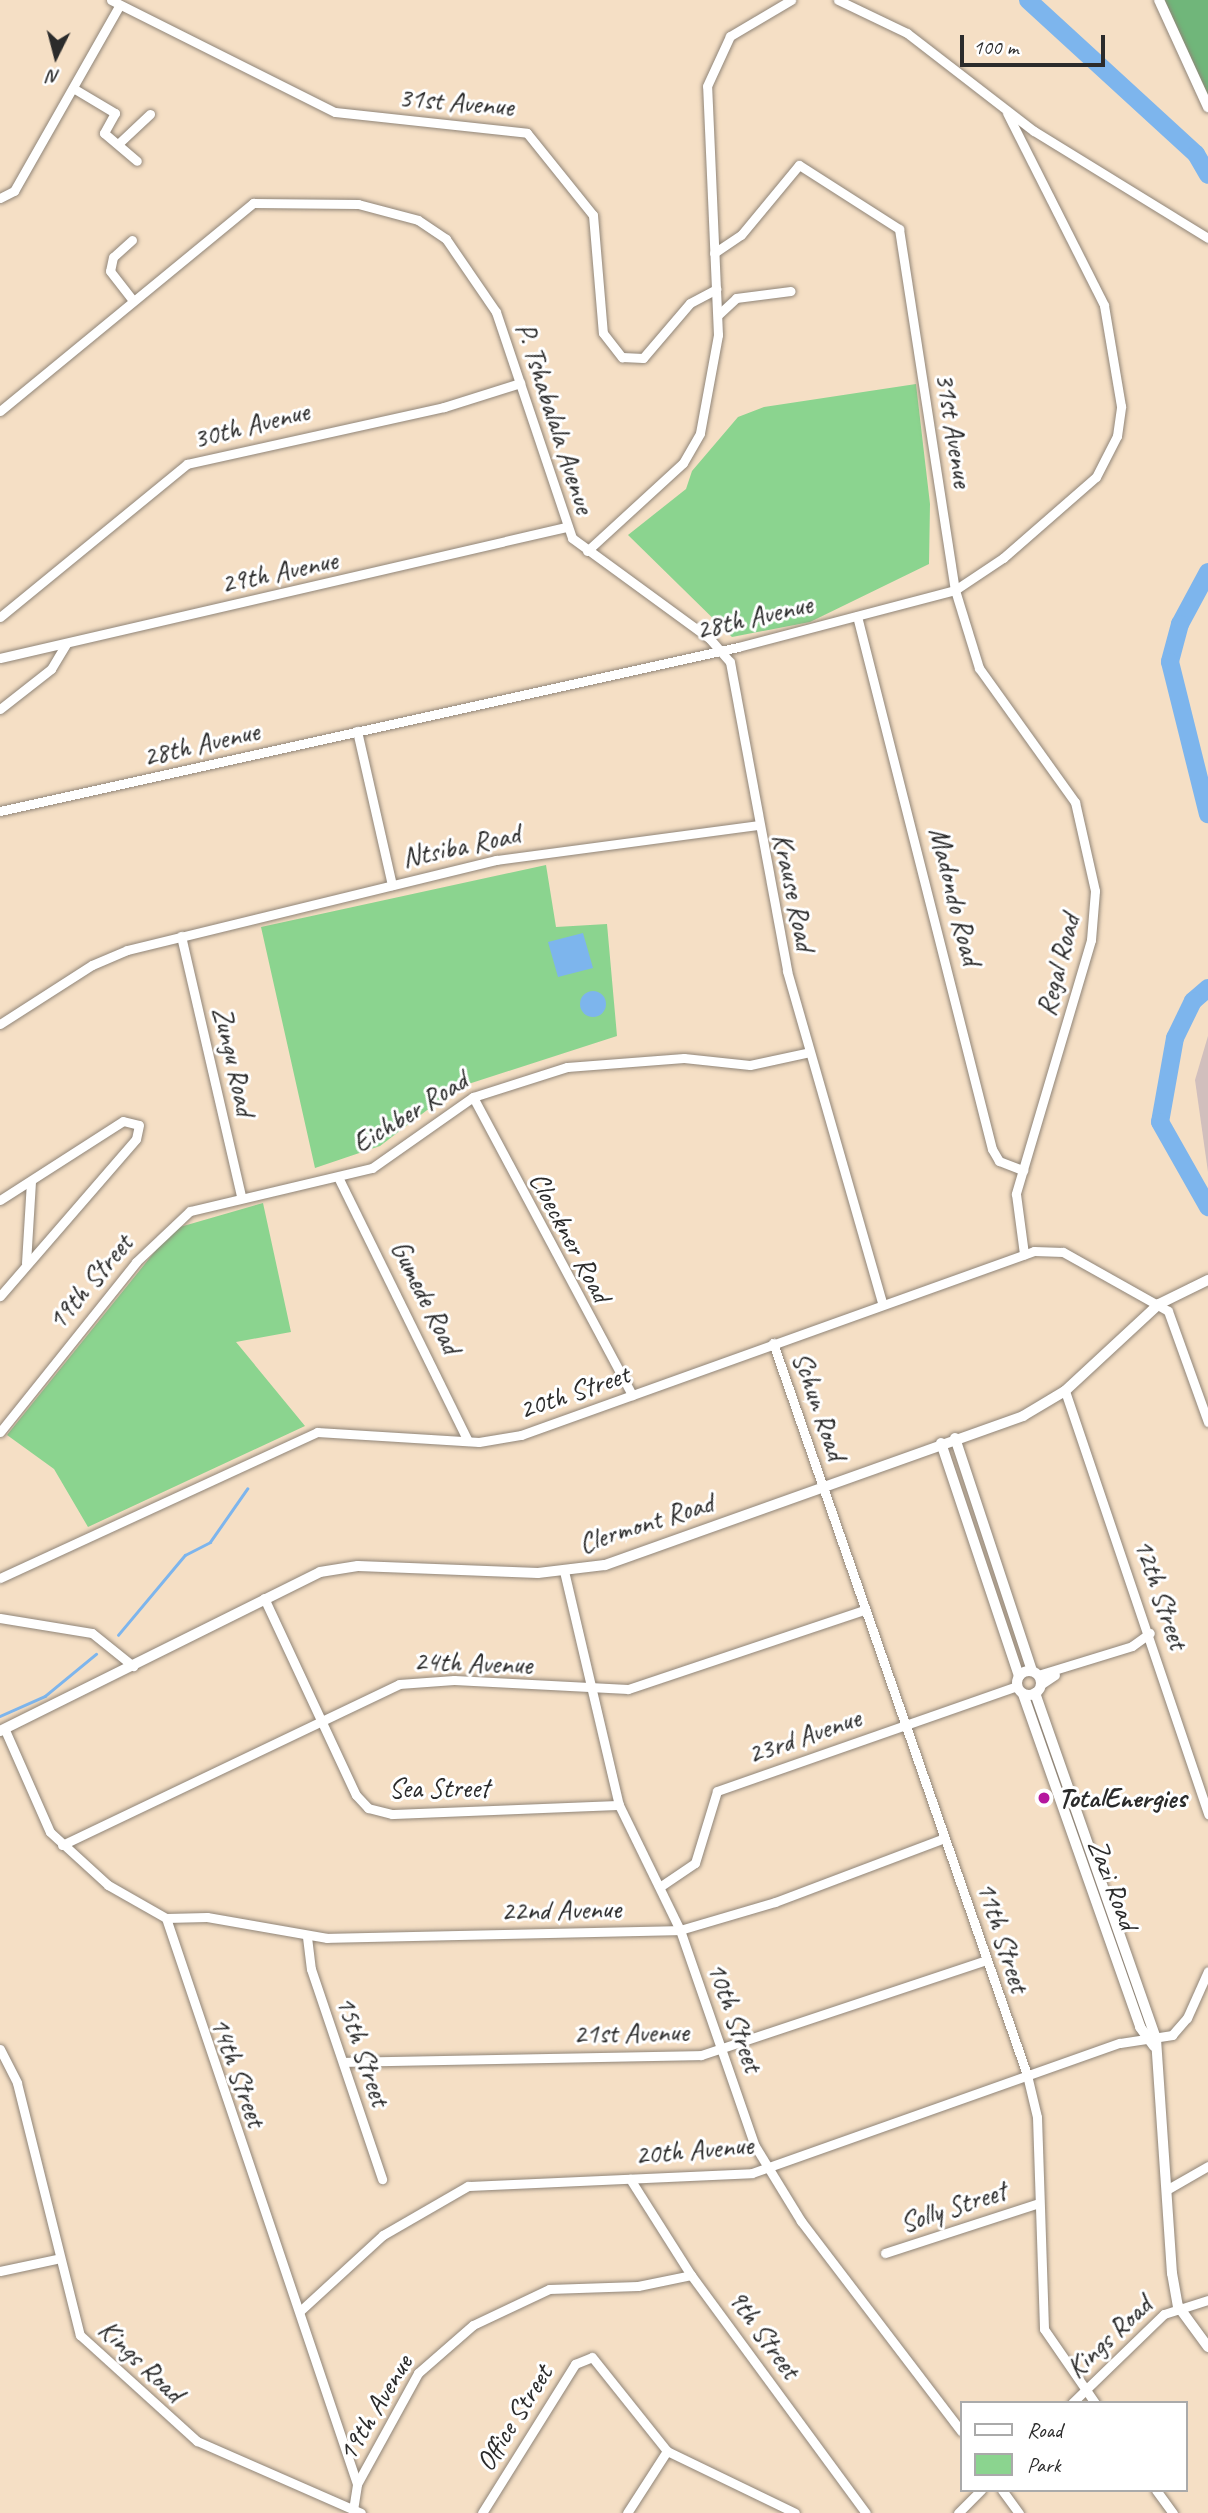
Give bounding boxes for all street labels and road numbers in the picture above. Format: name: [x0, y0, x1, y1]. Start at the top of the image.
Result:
street label: 31st Avenue: [397, 80, 515, 124]
street label: P. Tshabalala Avenue: [508, 319, 602, 517]
street label: 31st Avenue: [928, 371, 980, 489]
street label: 30th Avenue: [190, 394, 312, 456]
street label: 29th Avenue: [218, 543, 340, 601]
street label: 28th Avenue: [693, 587, 815, 647]
street label: 28th Avenue: [140, 714, 262, 774]
street label: Ntsiba Road: [400, 817, 522, 875]
street label: Madondo Road: [922, 824, 988, 968]
street label: Krause Road: [765, 830, 823, 954]
street label: Regal Road: [1029, 911, 1087, 1019]
street label: Zungu Road: [205, 1003, 263, 1119]
street label: Eichber Road: [347, 1064, 473, 1160]
street label: Cloeckner Road: [522, 1166, 618, 1308]
street label: 19th Street: [40, 1227, 140, 1337]
street label: Gumede Road: [383, 1235, 469, 1359]
street label: Schun Road: [785, 1347, 853, 1465]
street label: 20th Street: [514, 1357, 634, 1427]
street label: Clermont Road: [575, 1486, 717, 1560]
street label: 12th Street: [1126, 1534, 1196, 1654]
street label: 24th Avenue: [413, 1644, 533, 1682]
street label: 23rd Avenue: [743, 1701, 865, 1771]
street label: Sea Street: [388, 1771, 490, 1805]
street label: Zazi Road: [1080, 1834, 1146, 1934]
street label: 11th Street: [969, 1877, 1037, 1997]
street label: 22nd Avenue: [501, 1892, 621, 1928]
street label: 10th Street: [700, 1957, 770, 2077]
street label: 15th Street: [328, 1991, 398, 2111]
street label: 14th Street: [203, 2012, 273, 2132]
street label: 21st Avenue: [573, 2015, 689, 2051]
street label: 20th Avenue: [634, 2128, 754, 2172]
street label: Solly Street: [896, 2174, 1010, 2240]
street label: 9th Street: [720, 2283, 808, 2385]
street label: Kings Road: [1059, 2289, 1159, 2385]
street label: Kings Road: [91, 2312, 191, 2410]
street label: 19th Avenue: [330, 2349, 420, 2467]
street label: Office Street: [468, 2359, 560, 2477]

